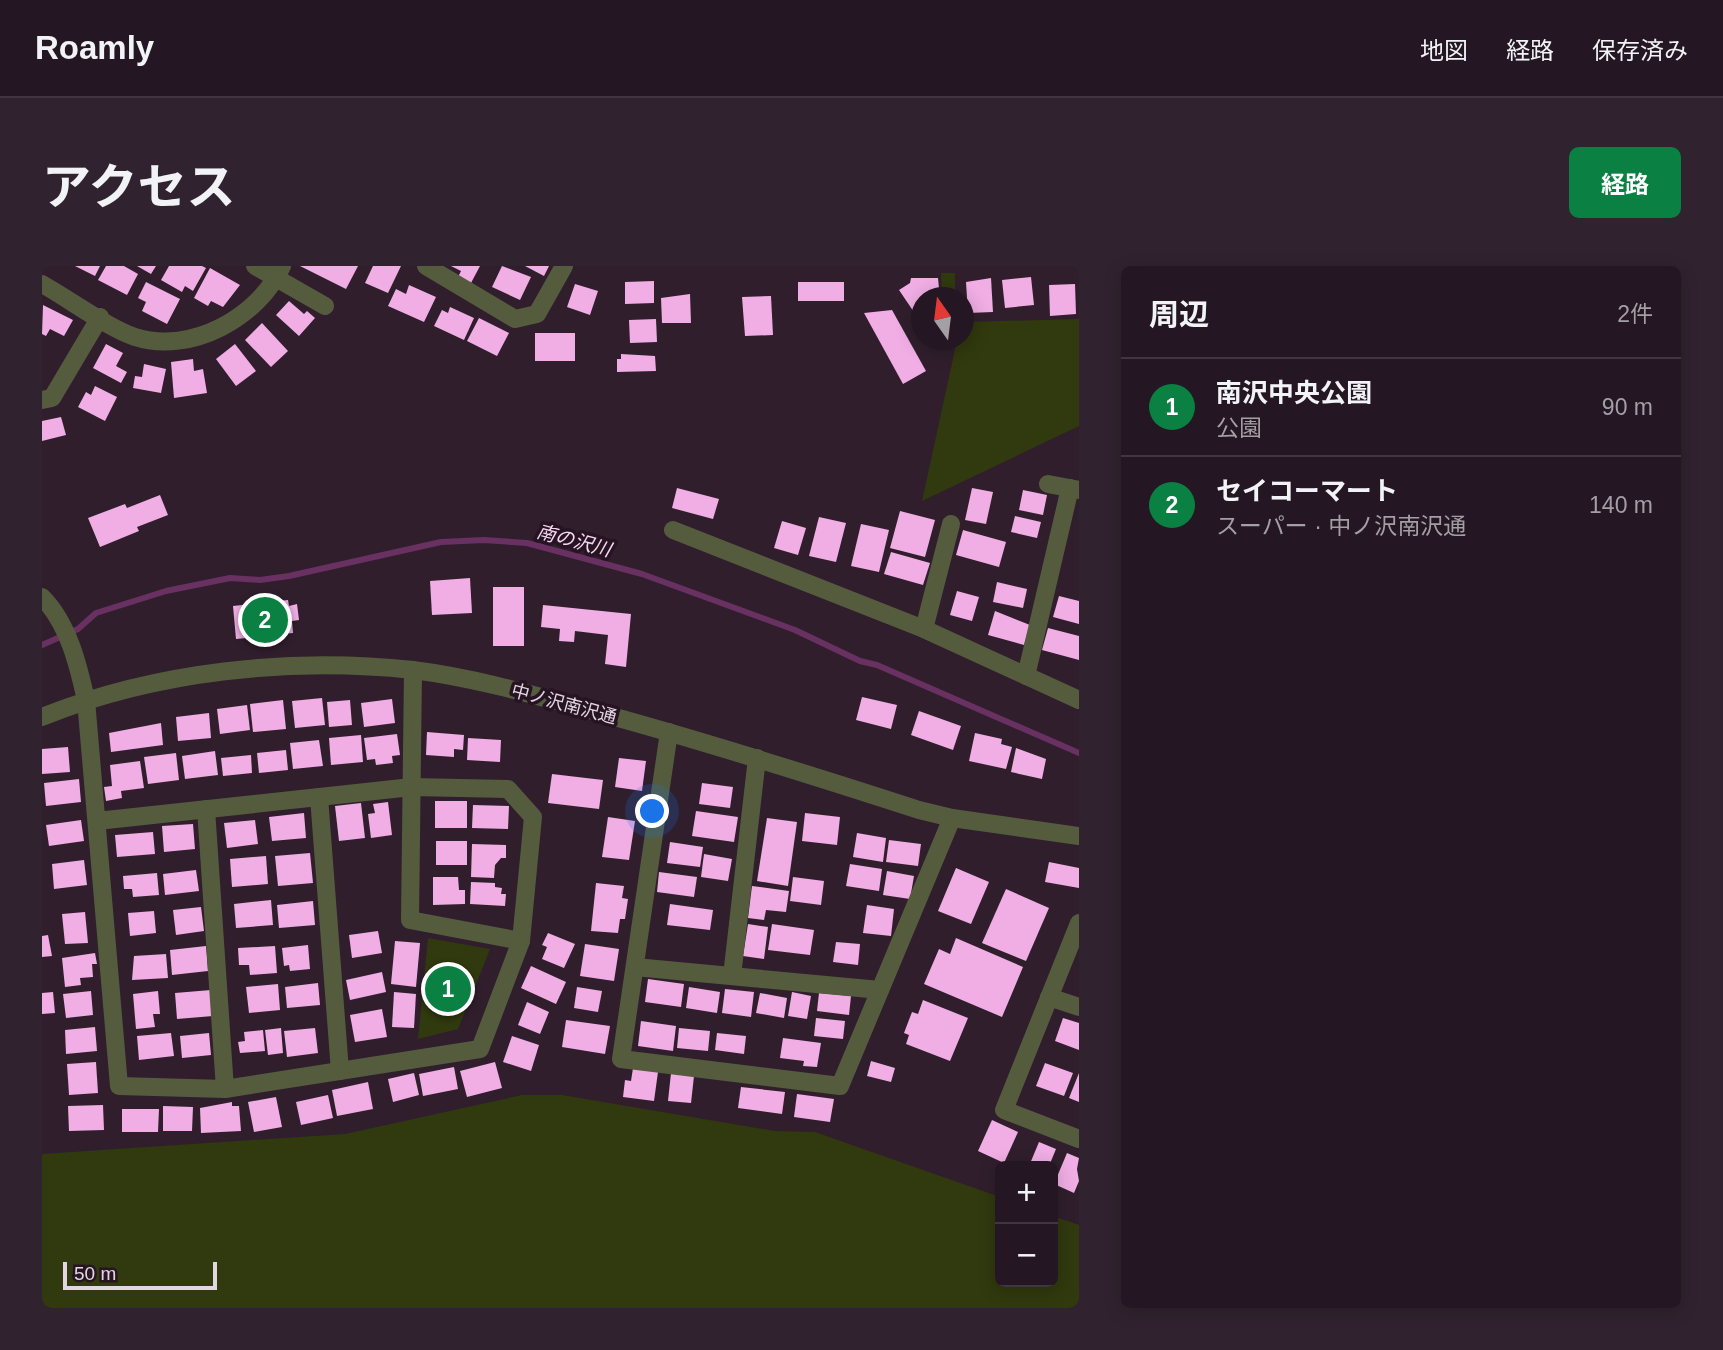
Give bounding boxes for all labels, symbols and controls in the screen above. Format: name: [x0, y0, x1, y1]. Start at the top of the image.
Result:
text: Roamly: [35, 29, 154, 66]
text: 地図: [1420, 37, 1468, 64]
text: 経路: [1506, 37, 1554, 64]
text: 保存済み: [1592, 37, 1688, 64]
button: 経路: [1569, 147, 1681, 218]
text: アクセス: [42, 160, 236, 214]
north arrow: [911, 287, 974, 350]
text: 周辺: [1149, 298, 1209, 331]
text: 2件: [1617, 301, 1653, 327]
text: 南沢中央公園: [1216, 378, 1372, 408]
text: 1: [1166, 394, 1178, 420]
text: 90 m: [1602, 394, 1653, 420]
text: 公園: [1216, 415, 1262, 441]
text: セイコーマート: [1216, 476, 1398, 506]
text: 2: [1166, 492, 1178, 518]
text: 140 m: [1589, 492, 1653, 518]
text: スーパー · 中ノ沢南沢通: [1216, 513, 1466, 539]
water label: 南の沢川: [534, 521, 615, 561]
pin: 2: [242, 594, 288, 646]
street label: 中ノ沢南沢通: [509, 680, 619, 728]
your location: [635, 794, 669, 828]
pin: 1: [425, 963, 471, 1015]
map controls: [995, 1161, 1058, 1287]
button: +: [995, 1161, 1058, 1224]
button: −: [995, 1224, 1058, 1287]
scale bar: [63, 1259, 217, 1291]
text: 50 m: [74, 1263, 116, 1284]

